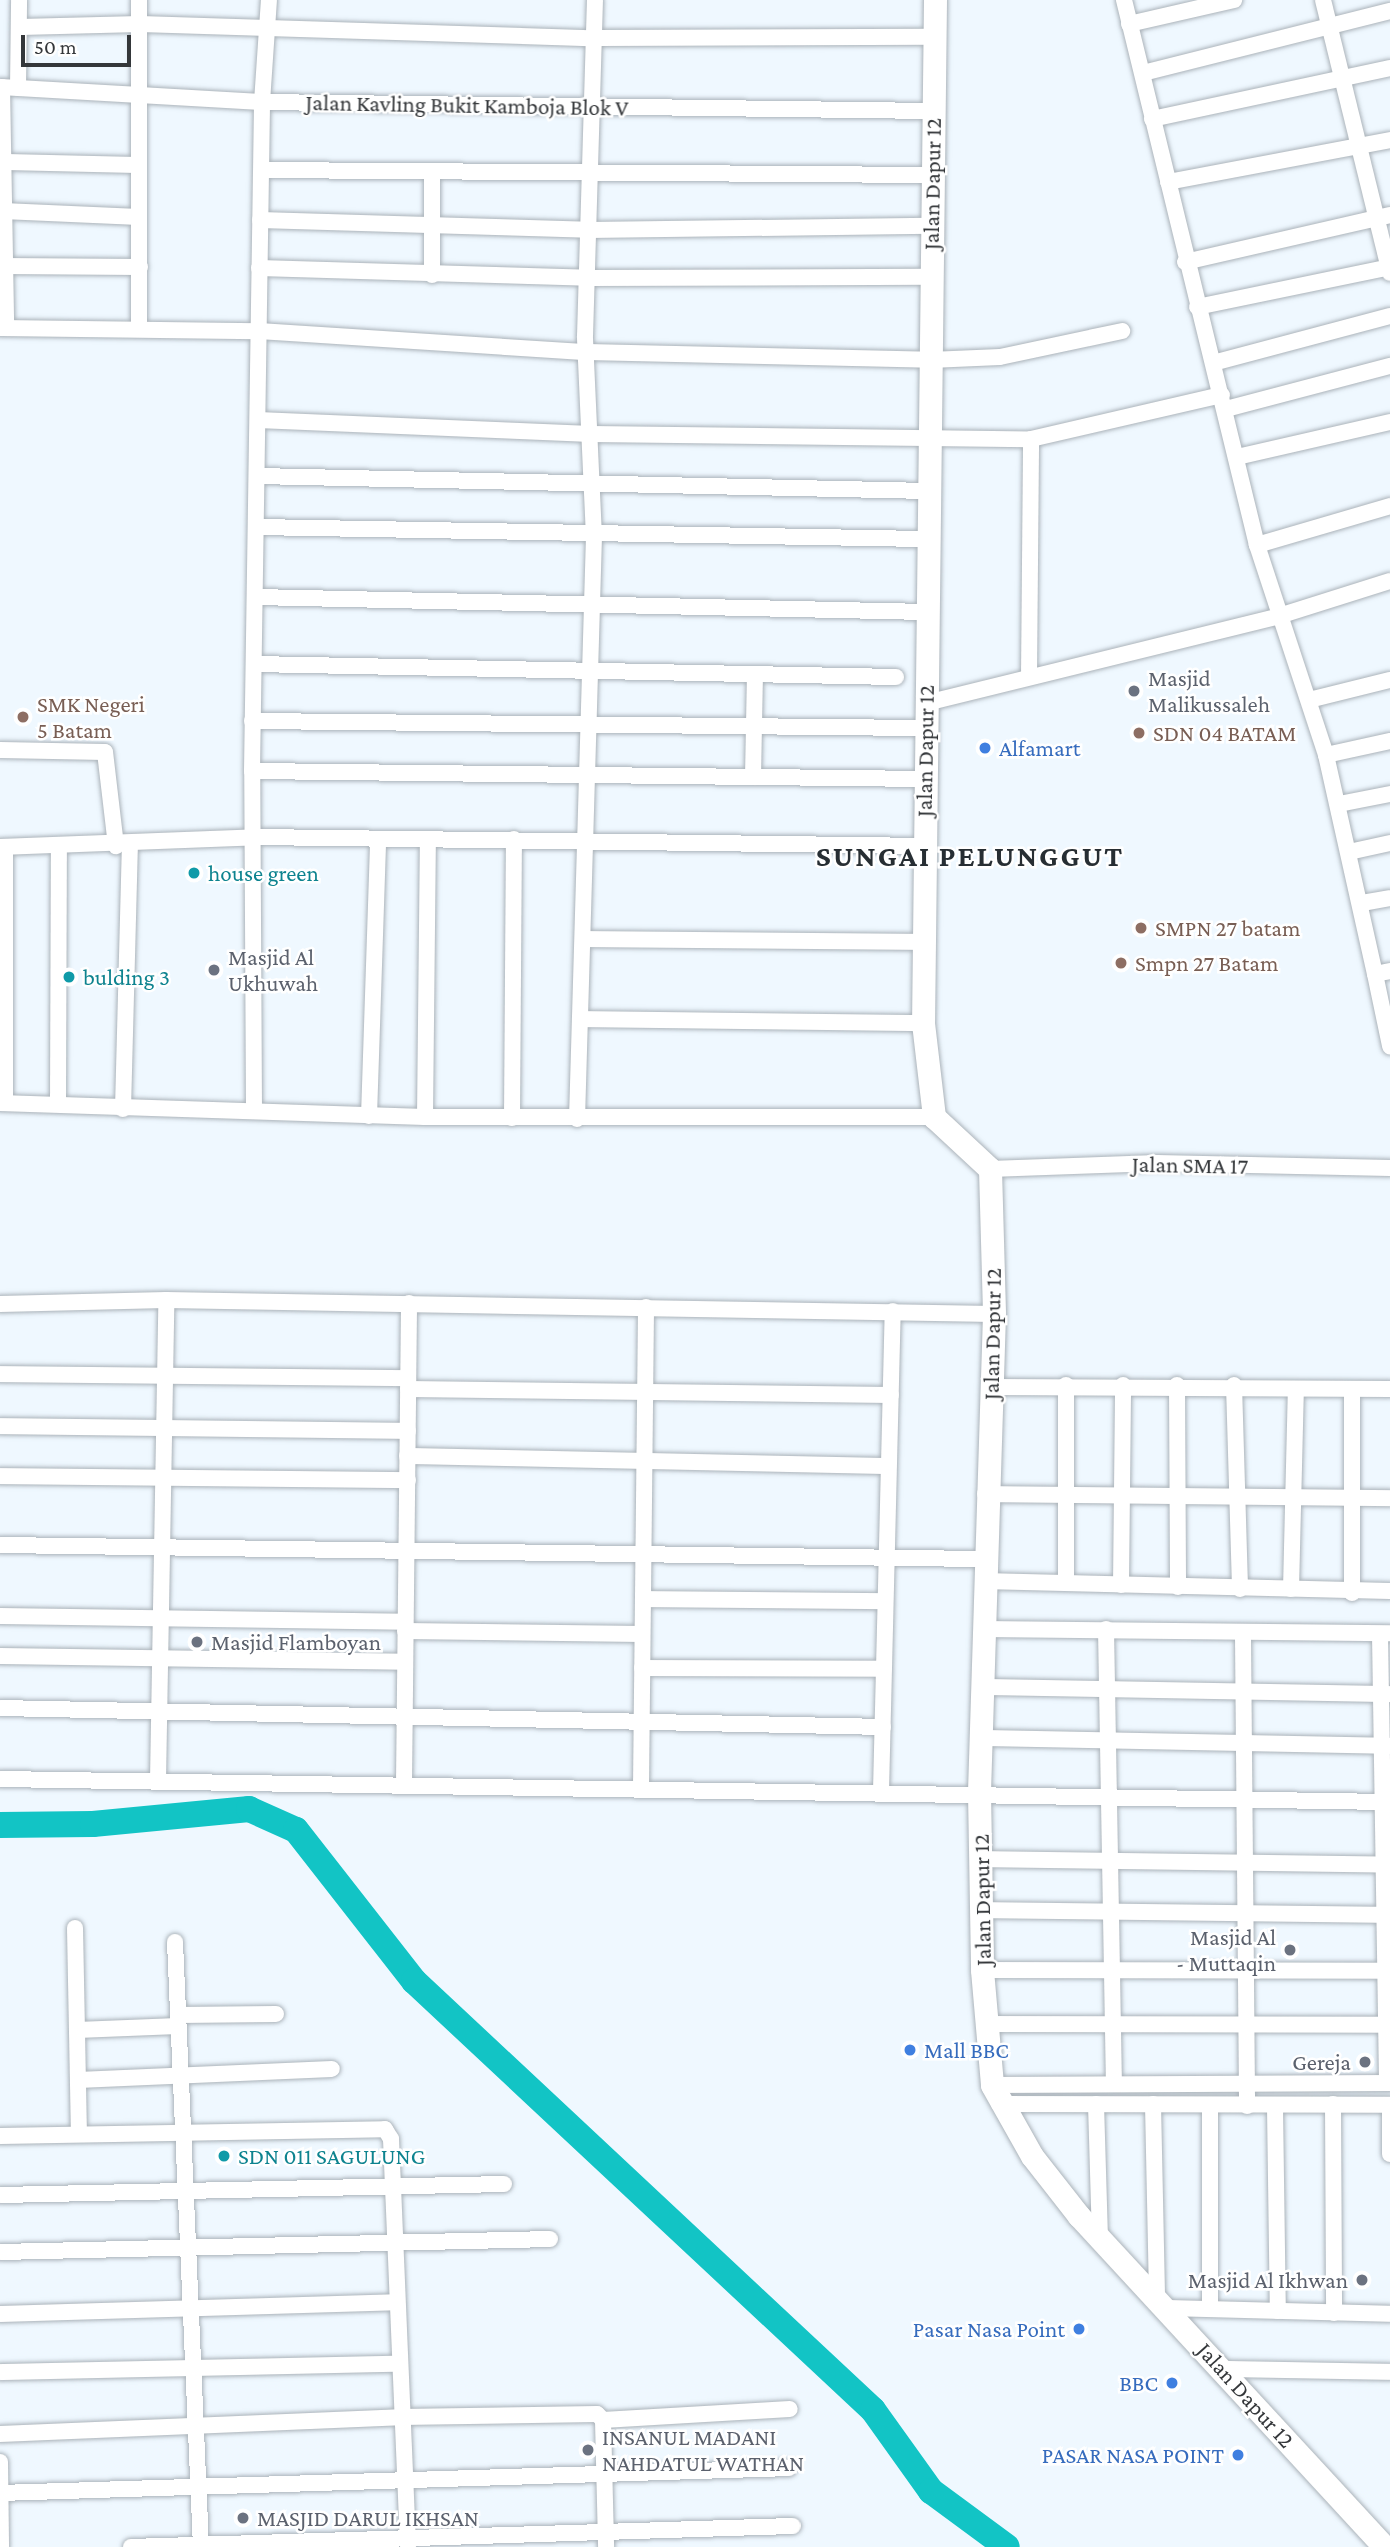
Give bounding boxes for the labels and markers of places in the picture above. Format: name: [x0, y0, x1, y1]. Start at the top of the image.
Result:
place label: Masjid Malikussaleh: [1148, 664, 1270, 718]
marker: Masjid Malikussaleh: [1126, 683, 1142, 699]
place label: SMK Negeri 5 Batam: [37, 690, 145, 744]
marker: SMK Negeri 5 Batam: [15, 709, 31, 725]
place label: SDN 04 BATAM: [1153, 719, 1296, 747]
marker: SDN 04 BATAM: [1131, 725, 1147, 741]
place label: Alfamart: [999, 734, 1080, 762]
marker: Alfamart: [977, 740, 993, 756]
place label: house green: [208, 859, 319, 887]
marker: house green: [186, 865, 202, 881]
place label: SMPN 27 batam: [1155, 914, 1300, 942]
marker: SMPN 27 batam: [1133, 920, 1149, 936]
place label: Masjid Al Ukhuwah: [228, 943, 318, 997]
place label: Smpn 27 Batam: [1135, 949, 1278, 977]
marker: Smpn 27 Batam: [1113, 955, 1129, 971]
marker: Masjid Al Ukhuwah: [206, 962, 222, 978]
place label: bulding 3: [83, 963, 170, 991]
marker: bulding 3: [61, 969, 77, 985]
place label: Masjid Flamboyan: [211, 1628, 381, 1656]
marker: Masjid Flamboyan: [189, 1634, 205, 1650]
place label: Masjid Al - Muttaqin: [1176, 1923, 1276, 1977]
marker: Masjid Al - Muttaqin: [1282, 1942, 1298, 1958]
place label: Mall BBC: [924, 2036, 1009, 2064]
marker: Mall BBC: [902, 2042, 918, 2058]
place label: Gereja: [1292, 2048, 1351, 2076]
marker: Gereja: [1357, 2054, 1373, 2070]
place label: SDN 011 SAGULUNG: [238, 2142, 425, 2170]
marker: SDN 011 SAGULUNG: [216, 2148, 232, 2164]
place label: Masjid Al Ikhwan: [1188, 2266, 1348, 2294]
marker: Masjid Al Ikhwan: [1354, 2272, 1370, 2288]
place label: Pasar Nasa Point: [913, 2315, 1065, 2343]
marker: Pasar Nasa Point: [1071, 2321, 1087, 2337]
place label: BBC: [1119, 2369, 1158, 2397]
marker: BBC: [1164, 2375, 1180, 2391]
place label: INSANUL MADANI NAHDATUL WATHAN: [602, 2423, 804, 2477]
place label: PASAR NASA POINT: [1042, 2441, 1224, 2469]
marker: INSANUL MADANI NAHDATUL WATHAN: [580, 2442, 596, 2458]
marker: PASAR NASA POINT: [1230, 2447, 1246, 2463]
place label: MASJID DARUL IKHSAN: [257, 2504, 479, 2532]
marker: MASJID DARUL IKHSAN: [235, 2510, 251, 2526]

